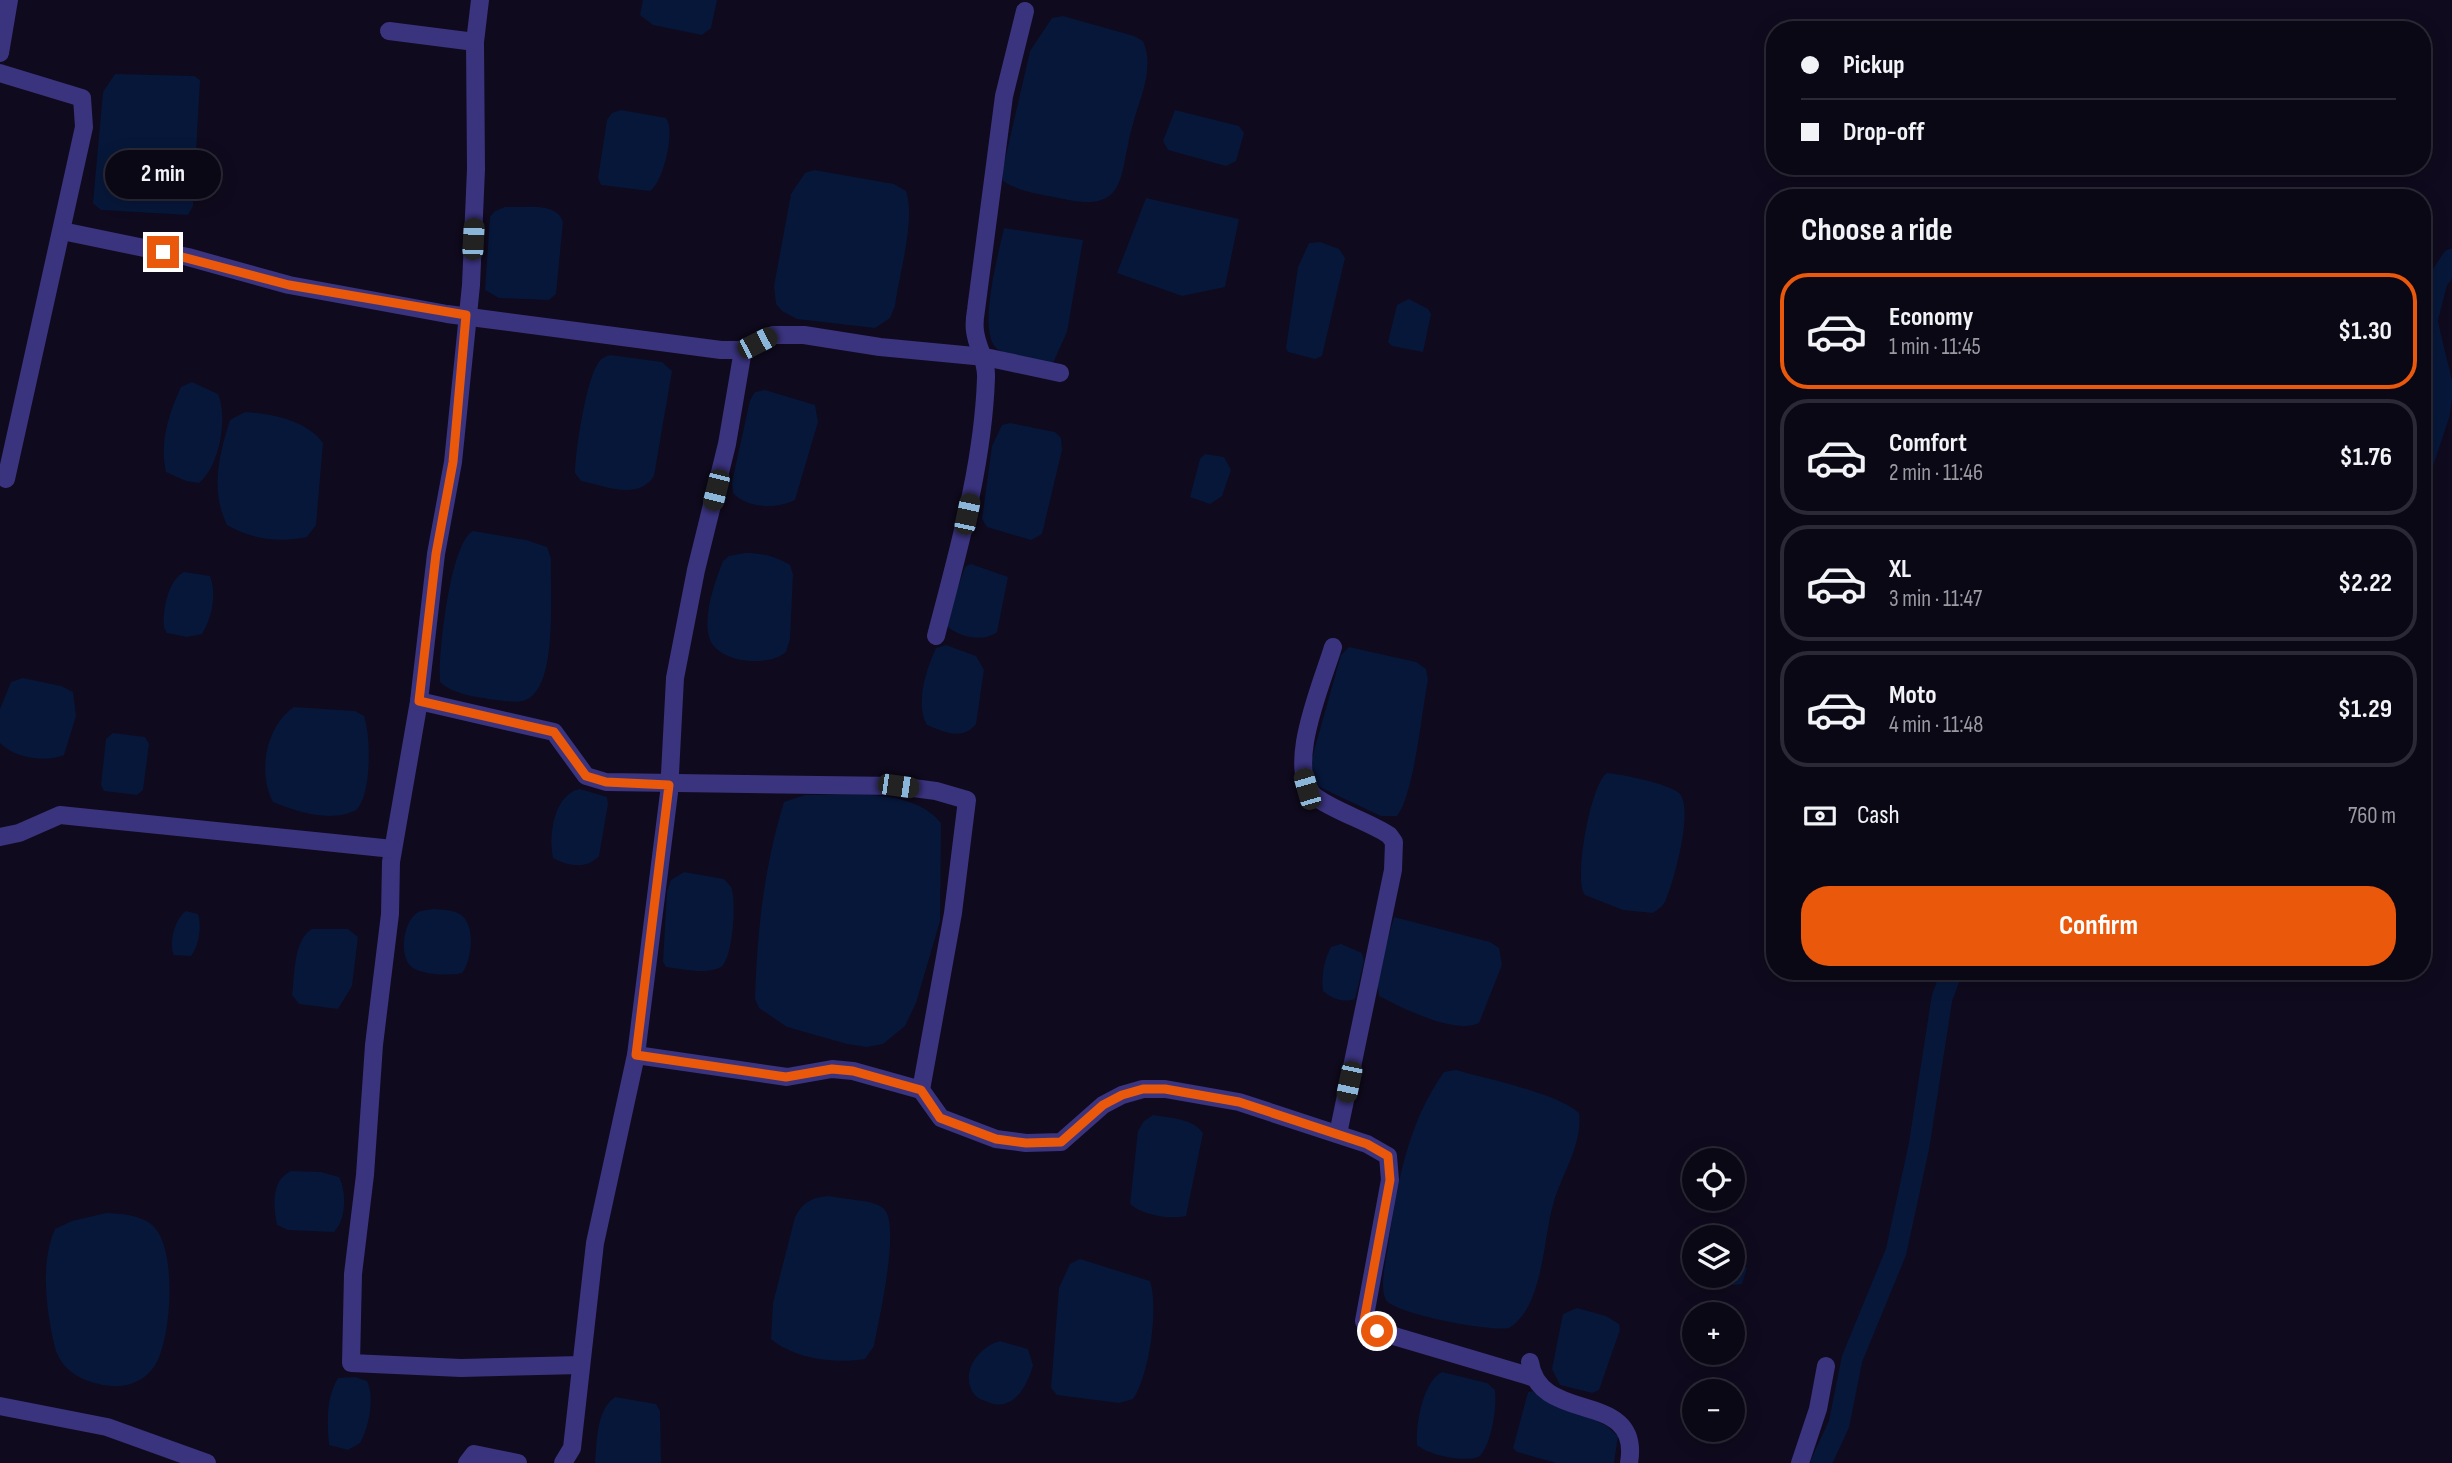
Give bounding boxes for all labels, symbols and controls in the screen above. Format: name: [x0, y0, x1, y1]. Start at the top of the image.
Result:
text: Pickup: [1843, 50, 1905, 81]
text: Drop-off: [1843, 117, 1924, 148]
callout: 2 min: [105, 150, 221, 200]
text: 2 min: [141, 160, 185, 188]
text: Choose a ride: [1801, 211, 1953, 250]
car: [462, 217, 485, 261]
route end: [147, 236, 179, 268]
icon: car: [1805, 300, 1868, 363]
text: Economy: [1889, 302, 1973, 333]
text: $1.30: [2338, 316, 2392, 347]
car: [734, 324, 781, 362]
text: 1 min · 11:45: [1889, 333, 1981, 361]
icon: car: [1805, 426, 1868, 489]
text: Comfort: [1889, 428, 1967, 459]
text: $1.76: [2339, 442, 2392, 473]
text: 2 min · 11:46: [1889, 459, 1983, 487]
car: [701, 467, 732, 513]
car: [953, 491, 982, 537]
icon: car: [1805, 552, 1868, 615]
text: XL: [1889, 554, 1911, 585]
text: $2.22: [2338, 568, 2392, 599]
text: 3 min · 11:47: [1889, 585, 1982, 613]
icon: car: [1805, 678, 1868, 741]
text: Moto: [1889, 680, 1937, 711]
text: $1.29: [2338, 694, 2392, 725]
text: 4 min · 11:48: [1889, 711, 1983, 739]
car: [1292, 766, 1323, 812]
car: [876, 773, 921, 799]
icon: cash: [1801, 797, 1839, 835]
text: Cash: [1857, 800, 1900, 831]
text: 760 m: [2348, 802, 2396, 830]
button: Confirm: [1801, 886, 2396, 966]
car: [1335, 1059, 1364, 1105]
map controls: [1682, 1148, 1745, 1442]
button: locate: [1682, 1148, 1745, 1211]
button: layers: [1682, 1225, 1745, 1288]
button: +: [1682, 1302, 1745, 1365]
route start: [1361, 1315, 1393, 1347]
button: −: [1682, 1379, 1745, 1442]

